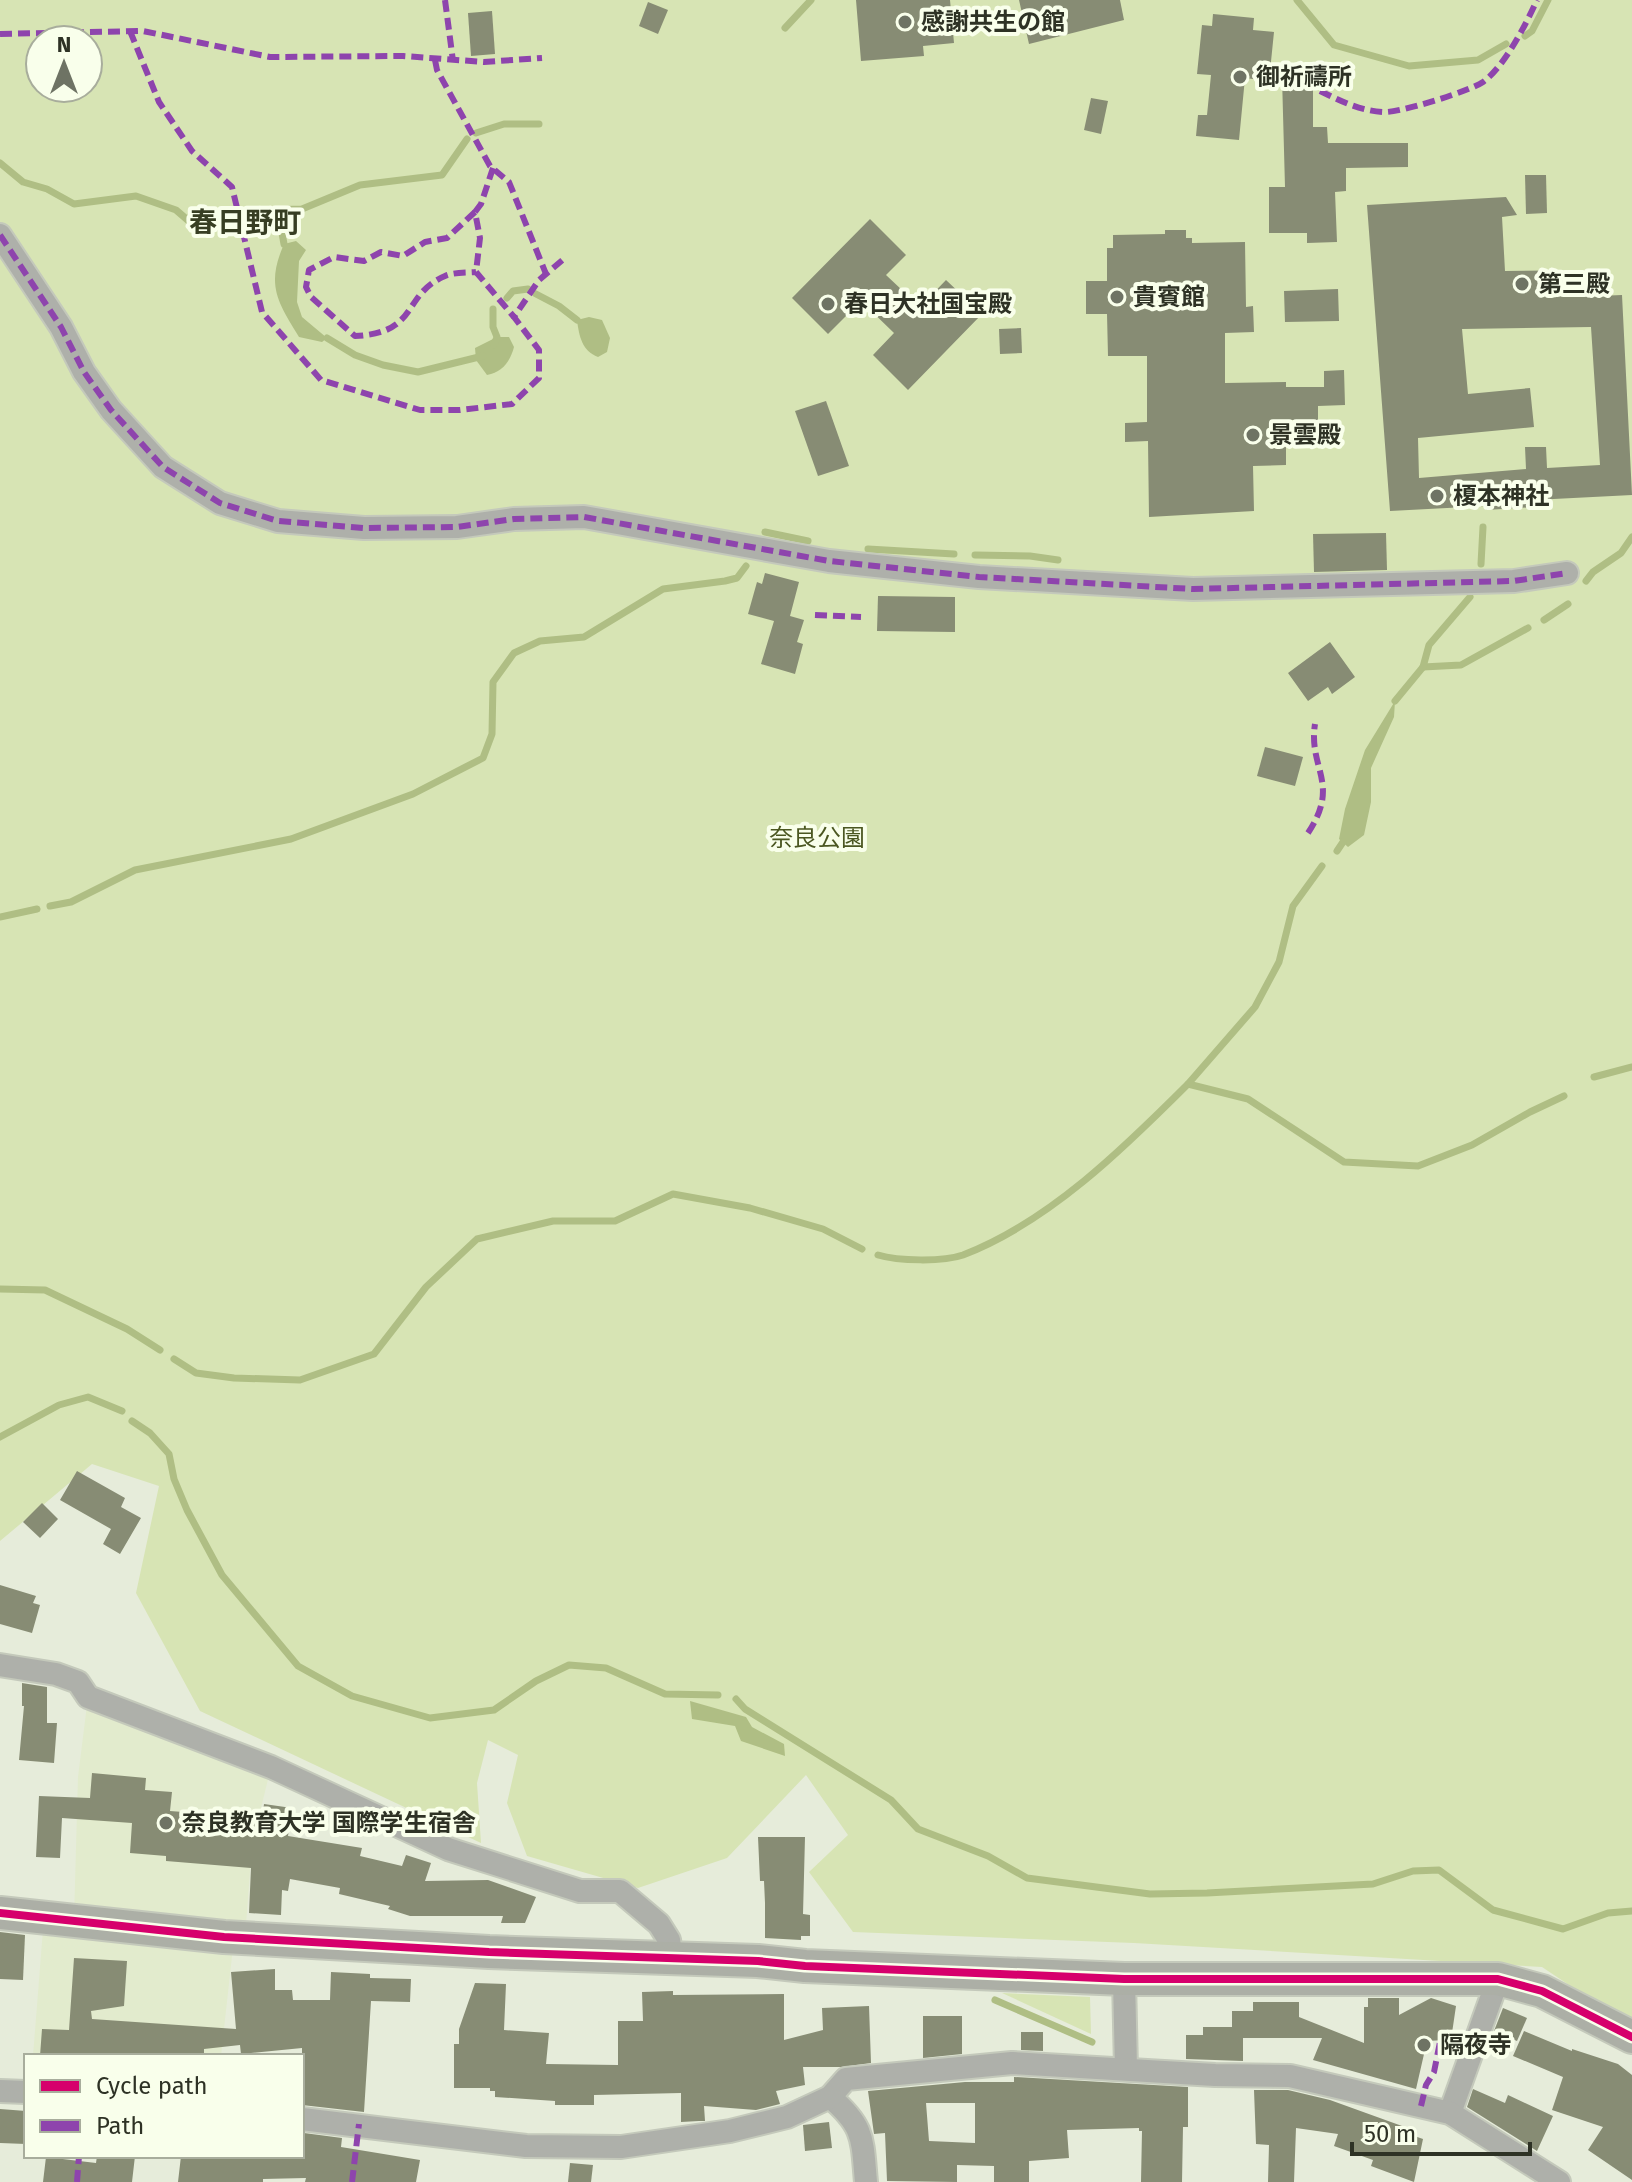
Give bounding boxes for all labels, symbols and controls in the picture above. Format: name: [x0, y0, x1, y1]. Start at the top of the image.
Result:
place label: 感謝共生の館: [921, 8, 1065, 36]
marker: 感謝共生の館: [896, 13, 914, 31]
north arrow: [24, 24, 104, 104]
text: N: [57, 31, 71, 58]
place label: 御祈禱所: [1256, 63, 1352, 91]
marker: 御祈禱所: [1231, 68, 1249, 86]
district label: 春日野町: [189, 206, 301, 239]
place label: 第三殿: [1538, 270, 1610, 298]
marker: 第三殿: [1513, 275, 1531, 293]
place label: 貴賓館: [1133, 283, 1205, 311]
marker: 貴賓館: [1108, 288, 1126, 306]
place label: 春日大社国宝殿: [844, 290, 1012, 318]
marker: 春日大社国宝殿: [819, 295, 837, 313]
place label: 景雲殿: [1269, 421, 1341, 449]
marker: 景雲殿: [1244, 426, 1262, 444]
place label: 榎本神社: [1453, 482, 1549, 510]
marker: 榎本神社: [1428, 487, 1446, 505]
park label: 奈良公園: [769, 824, 865, 852]
place label: 奈良教育大学 国際学生宿舎: [182, 1809, 476, 1837]
marker: 奈良教育大学 国際学生宿舎: [157, 1814, 175, 1832]
place label: 隔夜寺: [1440, 2031, 1512, 2059]
marker: 隔夜寺: [1415, 2036, 1433, 2054]
legend: [24, 2054, 304, 2158]
text: Cycle path: [96, 2072, 208, 2100]
scale bar: [1352, 2106, 1530, 2156]
text: Path: [96, 2112, 144, 2140]
text: 50 m: [1364, 2120, 1416, 2148]

